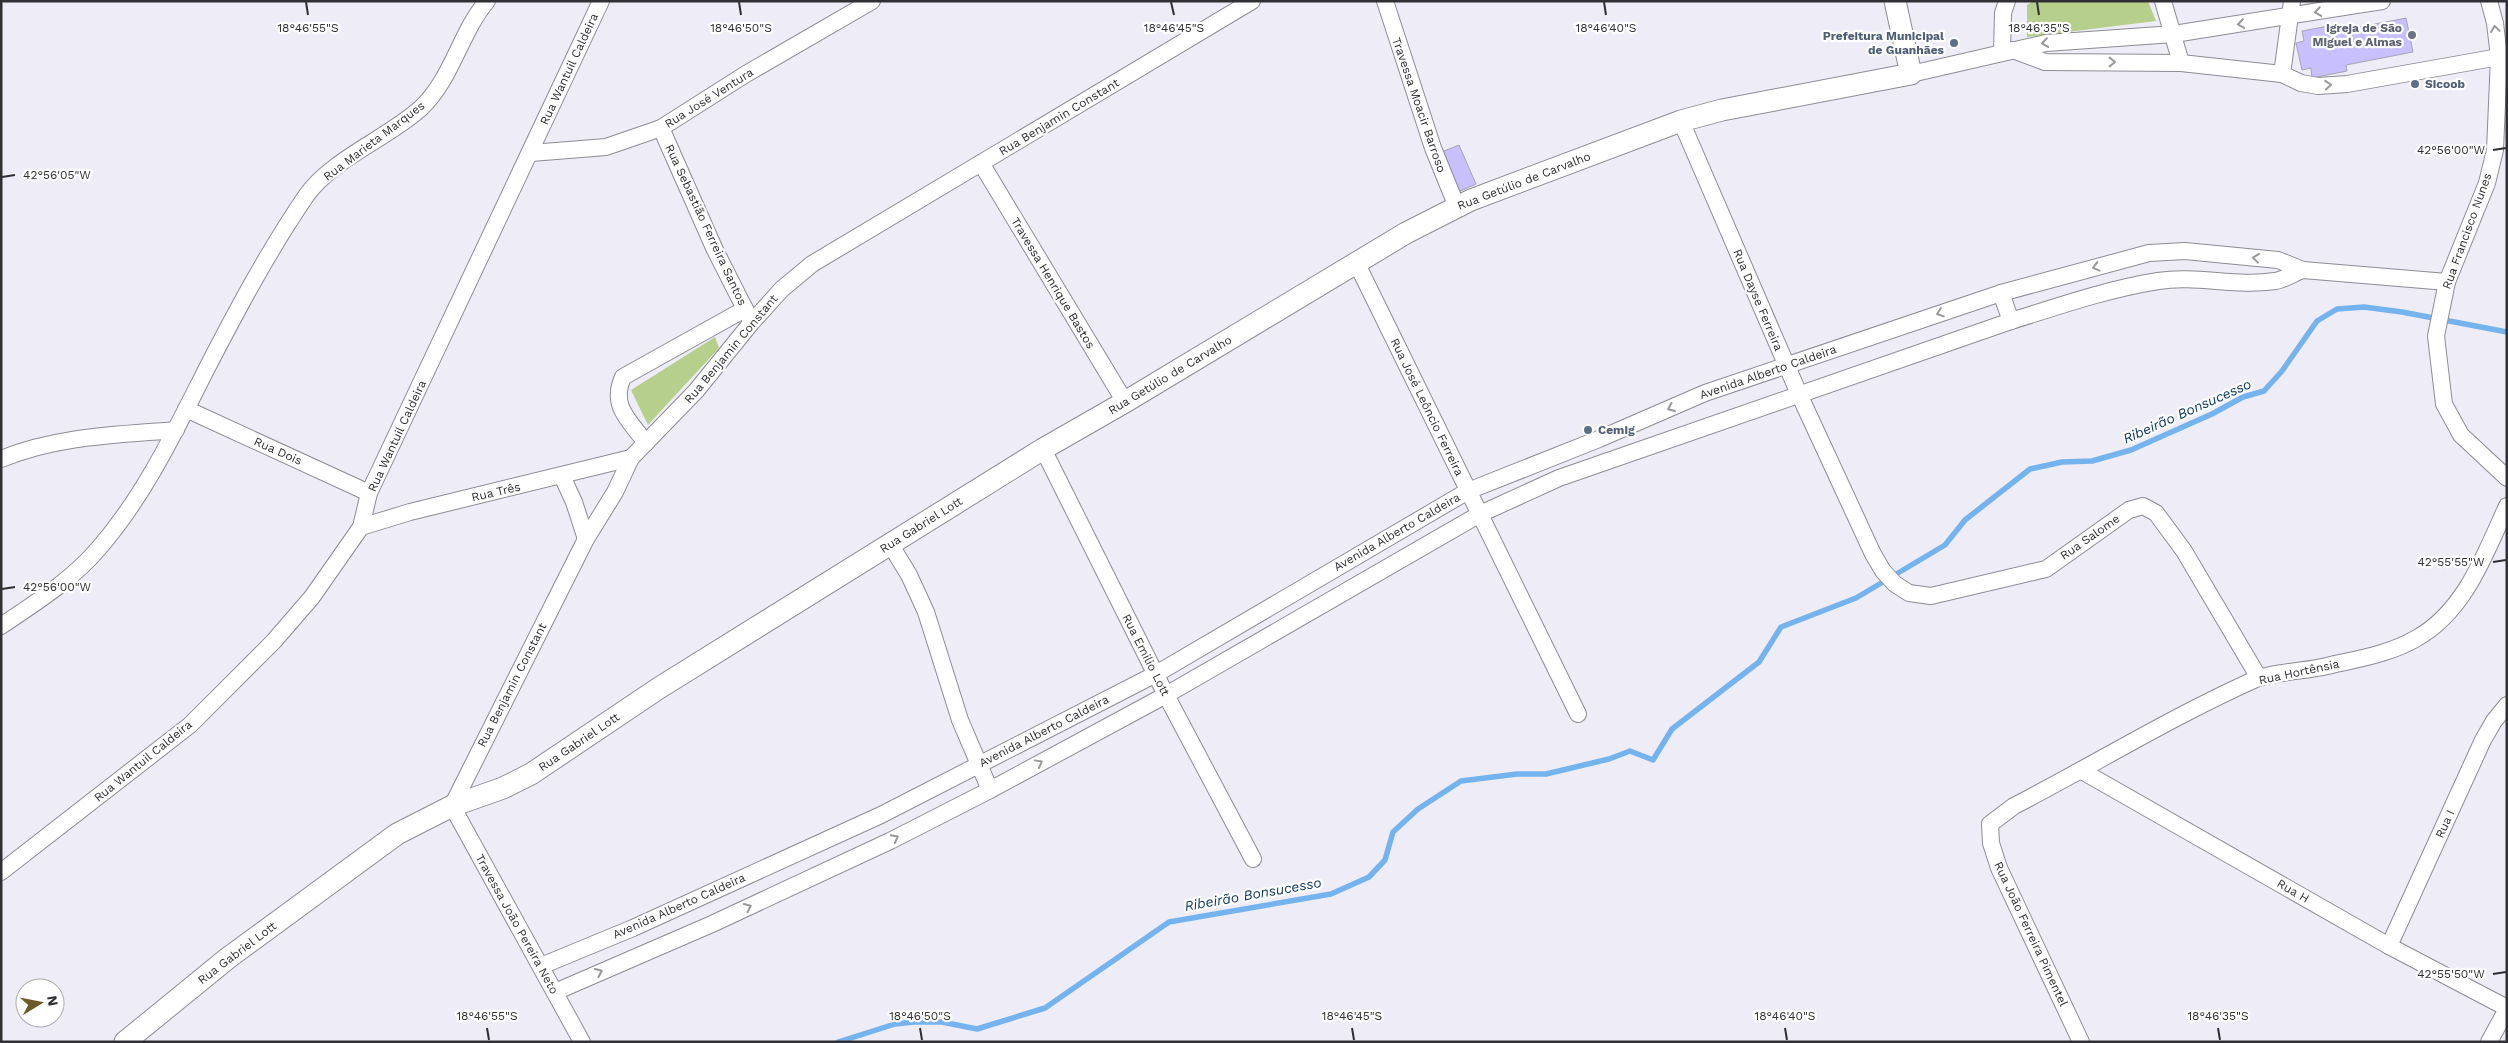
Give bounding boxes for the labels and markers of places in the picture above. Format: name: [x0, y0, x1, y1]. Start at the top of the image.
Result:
place label: Igreja de São Miguel e Almas: [2313, 21, 2403, 49]
place label: Prefeitura Municipal de Guanhães: [1823, 29, 1945, 57]
marker: Igreja de São Miguel e Almas: [2406, 29, 2418, 41]
marker: Prefeitura Municipal de Guanhães: [1948, 37, 1960, 49]
place label: Sicoob: [2425, 77, 2465, 91]
marker: Sicoob: [2409, 78, 2421, 90]
place label: Cemig: [1598, 423, 1635, 437]
marker: Cemig: [1582, 424, 1594, 436]

